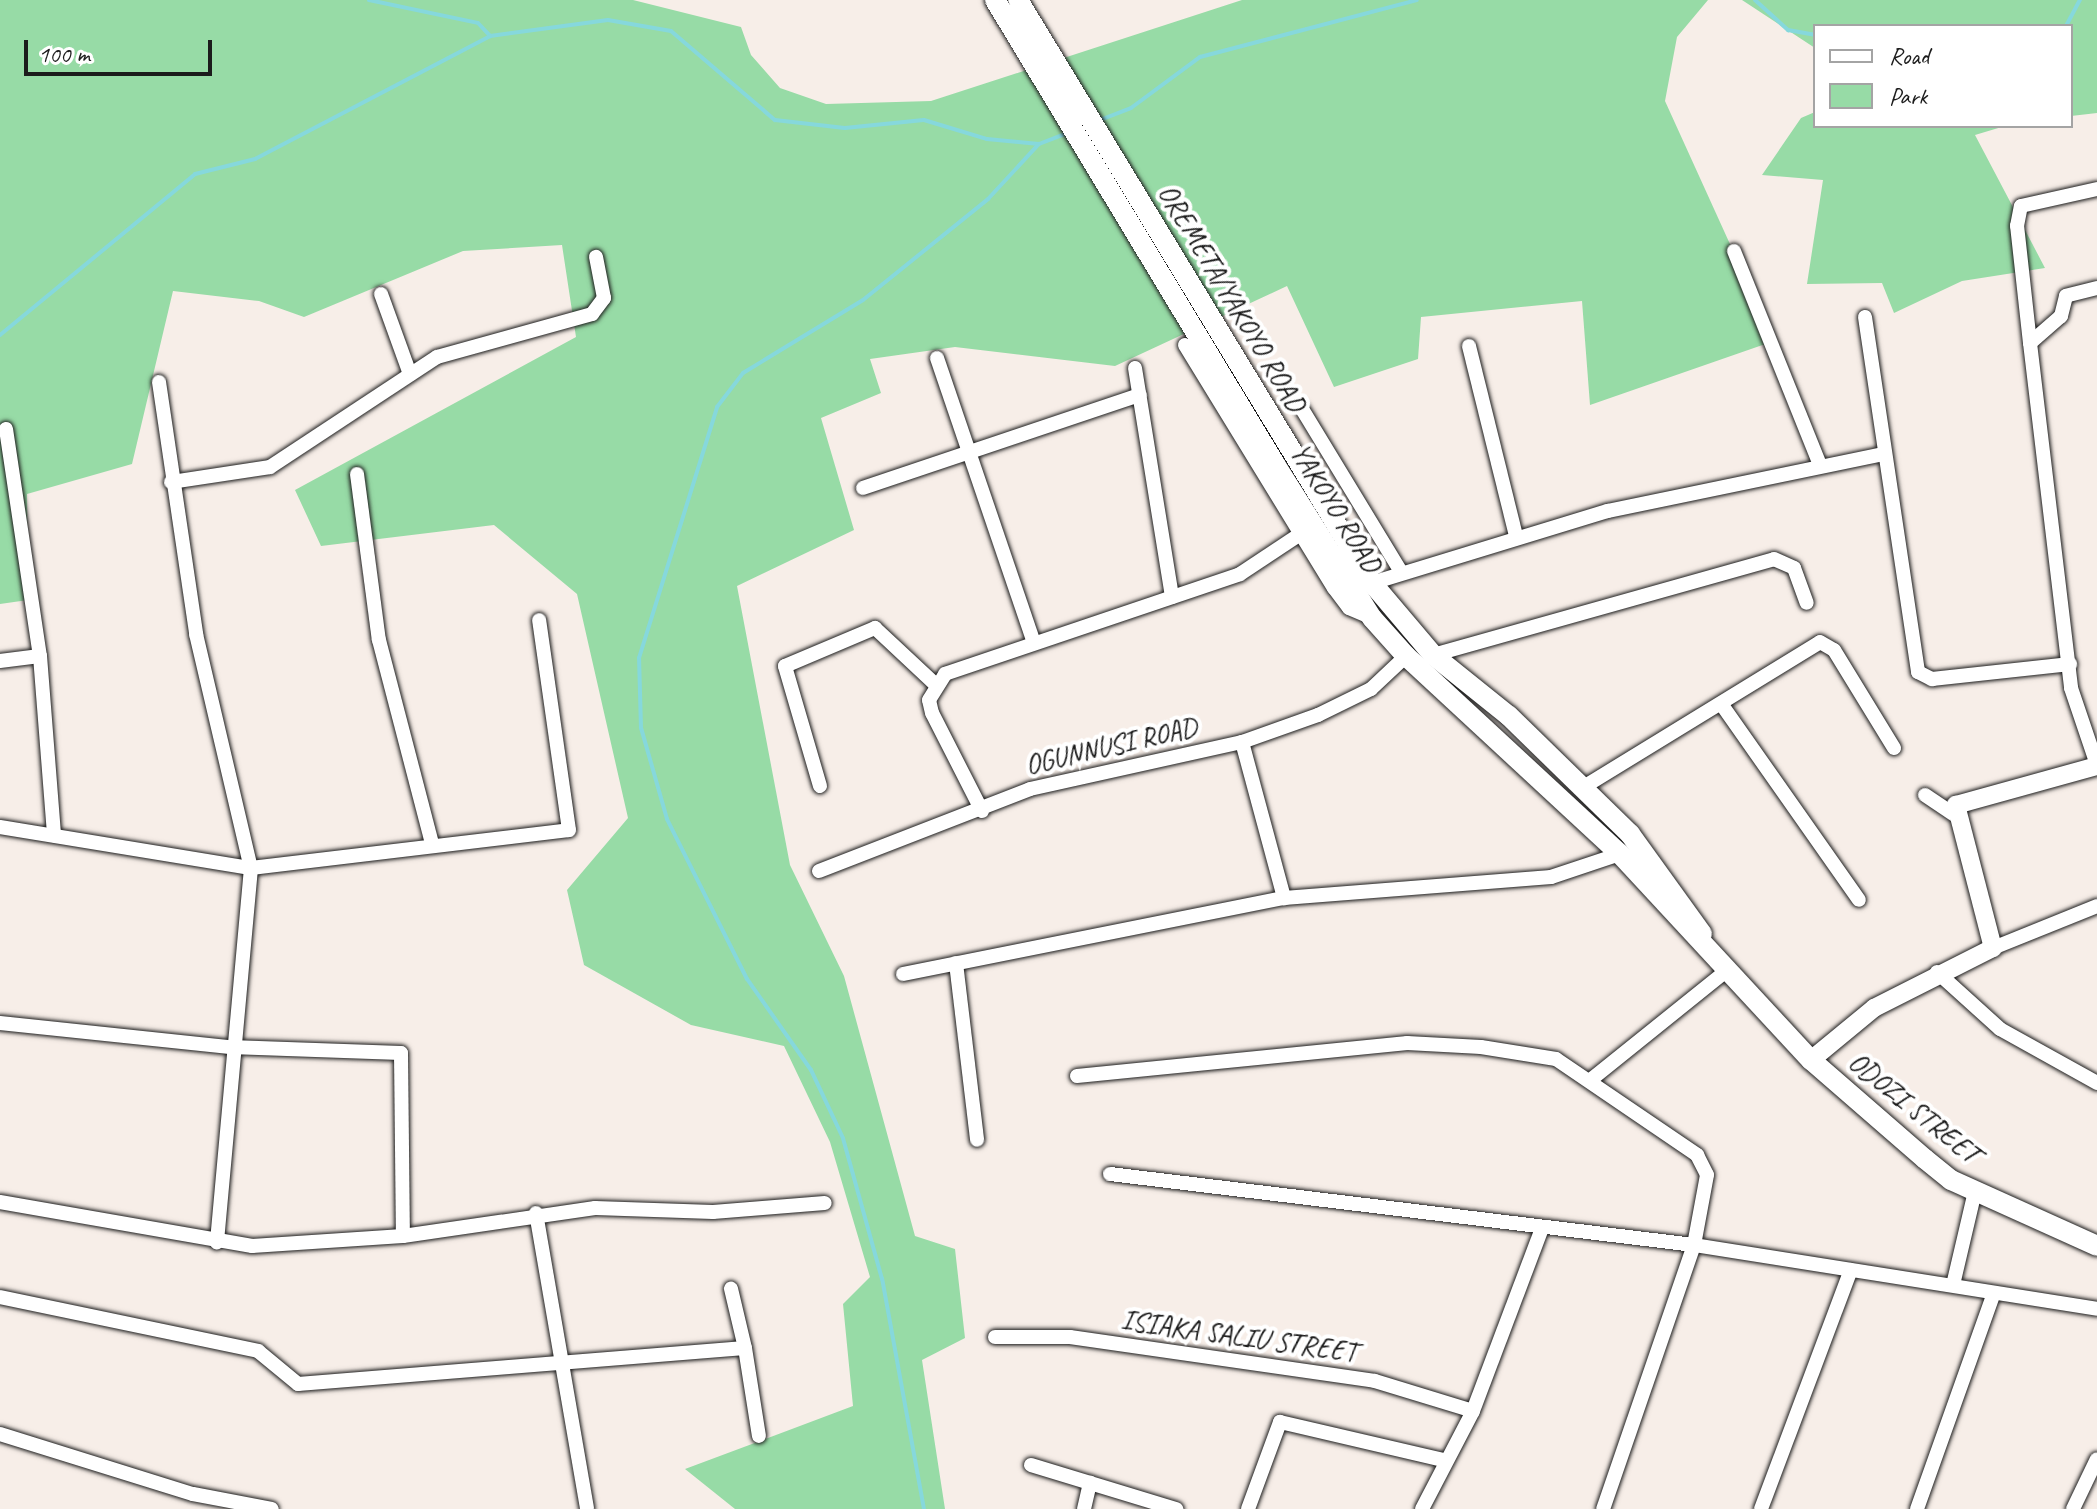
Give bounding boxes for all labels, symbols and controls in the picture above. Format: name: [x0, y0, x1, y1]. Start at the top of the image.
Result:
scale bar: [28, 24, 216, 74]
legend: [1813, 24, 2073, 128]
text: 100 m: [38, 39, 90, 69]
text: Road: [1889, 41, 1929, 71]
text: Park: [1889, 81, 1927, 111]
street label: OREMETA/YAKOYO ROAD: [1151, 178, 1313, 418]
street label: YAKOYO ROAD: [1283, 437, 1389, 579]
street label: OGUNNUSI ROAD: [1021, 710, 1201, 782]
street label: ODOZI STREET: [1842, 1045, 1986, 1171]
street label: ISIAKA SALIU STREET: [1119, 1303, 1359, 1369]

